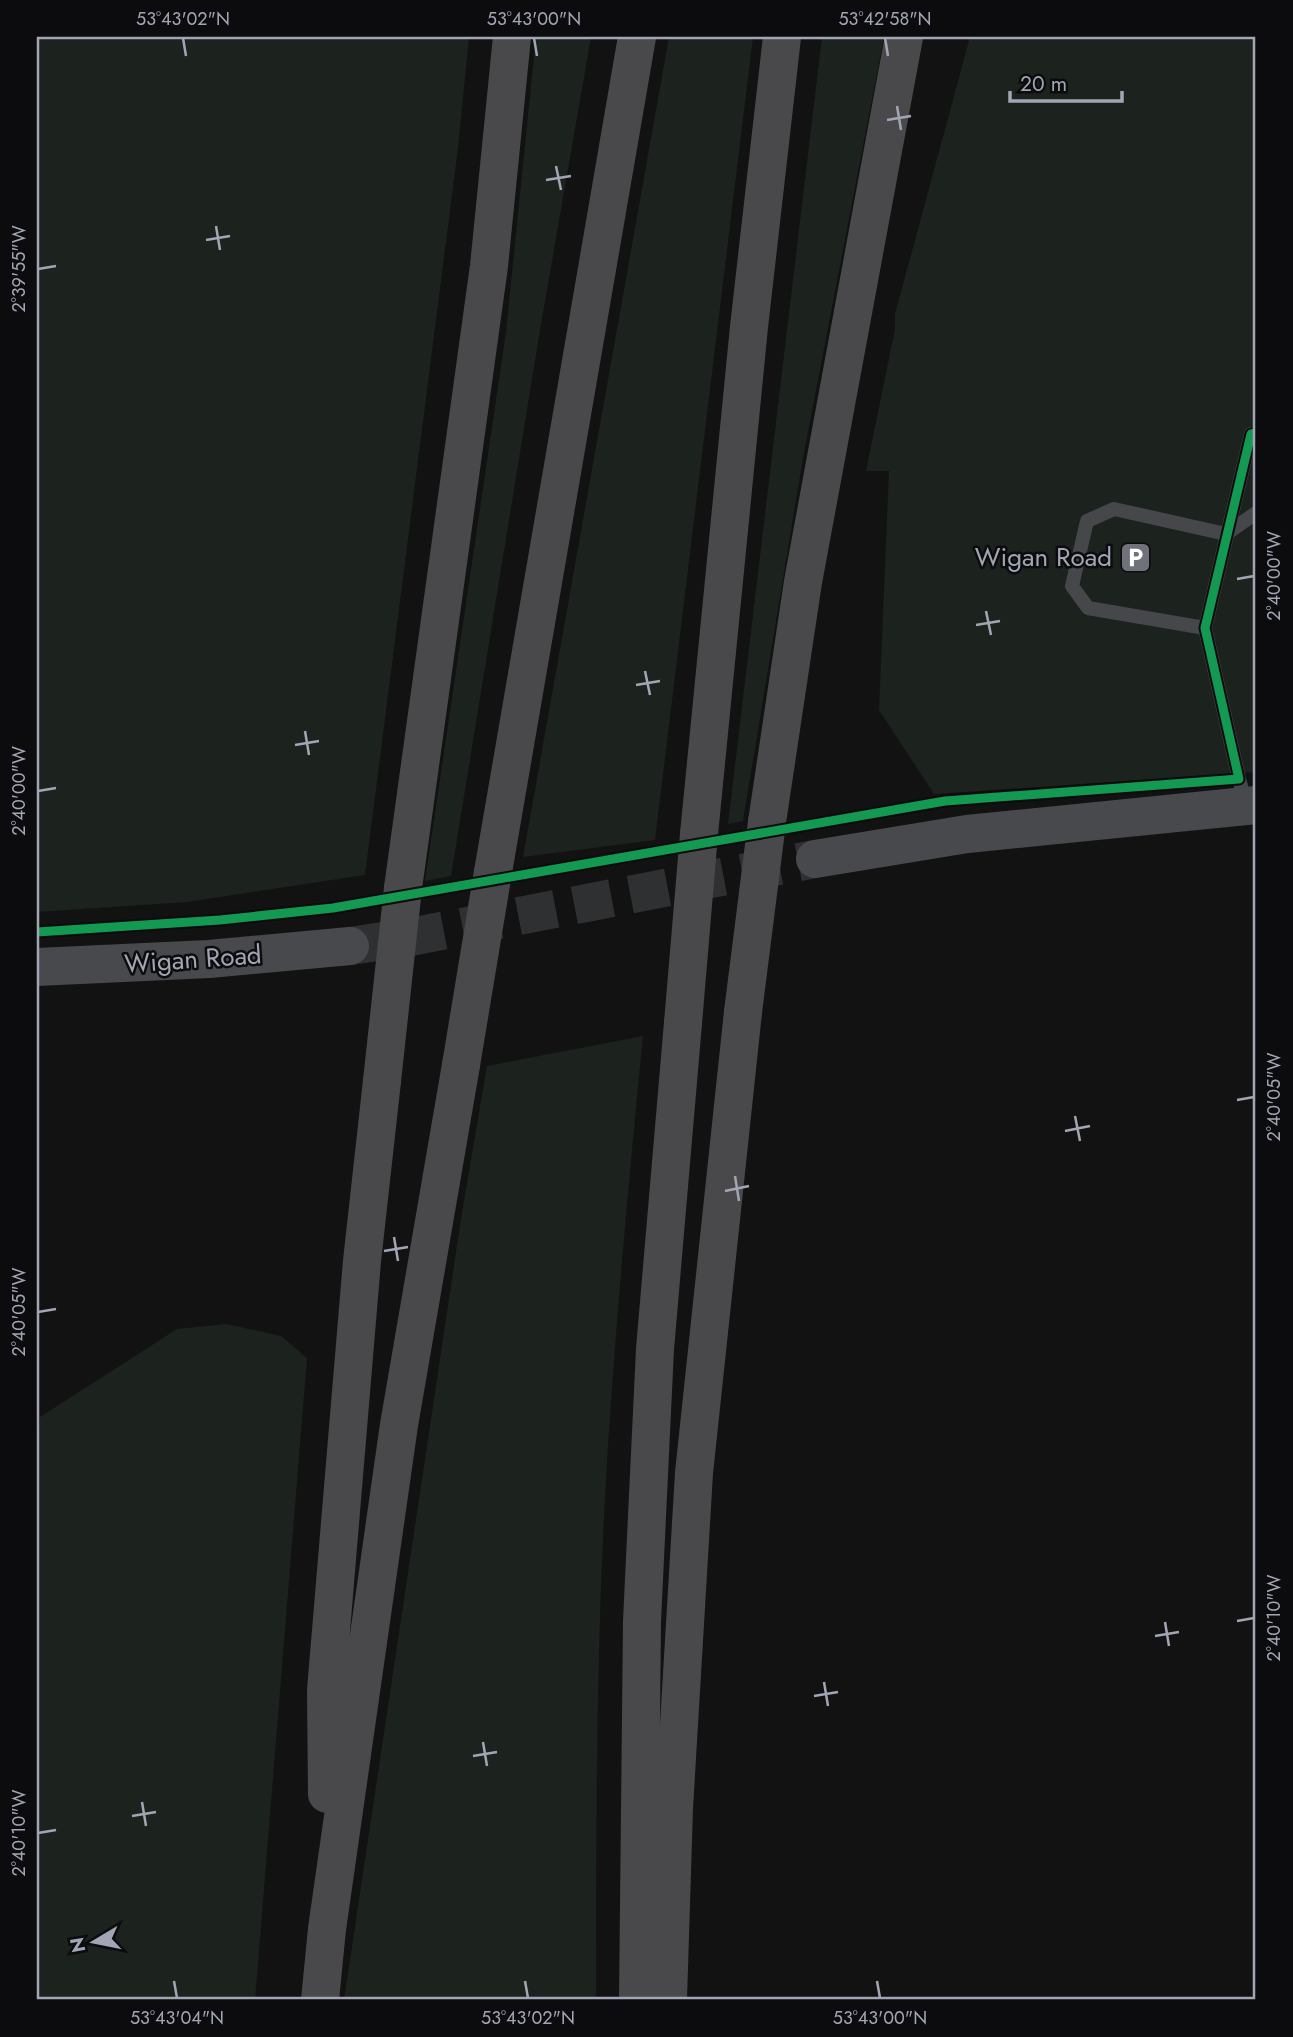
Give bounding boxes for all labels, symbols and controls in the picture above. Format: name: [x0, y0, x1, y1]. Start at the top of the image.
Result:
text: 53°43'02"N: [136, 6, 230, 32]
text: 53°43'00"N: [487, 6, 581, 32]
text: 53°42'58"N: [838, 6, 932, 32]
scale bar: [1010, 60, 1122, 104]
text: 20 m: [1020, 69, 1067, 99]
text: 2°39'55"W: [6, 225, 32, 313]
text: 2°40'00"W: [1261, 531, 1287, 621]
place label: Wigan Road: [975, 538, 1112, 576]
parking icon: Wigan Road: [1118, 540, 1152, 574]
text: 2°40'00"W: [6, 746, 32, 836]
street label: Wigan Road: [123, 935, 263, 983]
text: 2°40'05"W: [1261, 1052, 1287, 1141]
text: 2°40'05"W: [6, 1267, 32, 1356]
text: 2°40'10"W: [1261, 1574, 1287, 1661]
text: 2°40'10"W: [6, 1789, 32, 1876]
north arrow: [60, 1908, 130, 1978]
text: N: [63, 1935, 92, 1955]
text: 53°43'04"N: [130, 2005, 224, 2031]
text: 53°43'02"N: [481, 2005, 575, 2031]
text: 53°43'00"N: [833, 2005, 927, 2031]

